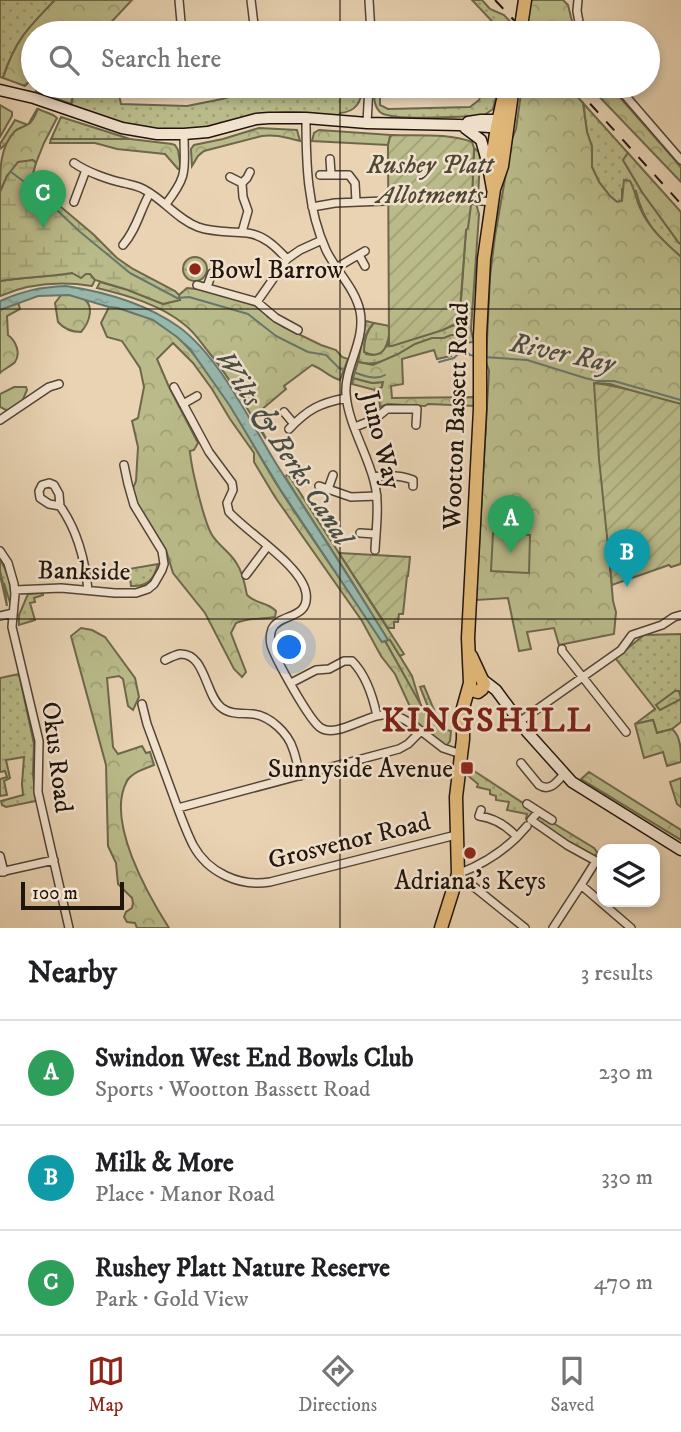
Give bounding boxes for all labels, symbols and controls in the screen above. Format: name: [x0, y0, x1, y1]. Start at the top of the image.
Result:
search box: [21, 21, 660, 98]
icon: search: [45, 41, 83, 79]
text: Search here: [101, 43, 221, 76]
park label: Rushey Platt Allotments: [366, 149, 495, 212]
pin: C: [20, 170, 66, 228]
place label: Bowl Barrow: [209, 254, 344, 287]
marker: Bowl Barrow: [187, 261, 203, 277]
street label: Wootton Bassett Road: [436, 302, 477, 532]
water label: River Ray: [506, 325, 620, 382]
water label: Wilts & Berks Canal: [207, 343, 361, 554]
street label: Juno Way: [352, 386, 409, 493]
pin: A: [488, 495, 534, 553]
pin: B: [604, 529, 650, 587]
street label: Bankside: [37, 554, 131, 589]
your location: [272, 630, 306, 664]
street label: Okus Road: [33, 700, 80, 815]
district label: KINGSHILL: [382, 701, 592, 742]
place label: Sunnyside Avenue: [268, 753, 453, 786]
marker: Sunnyside Avenue: [459, 760, 475, 776]
street label: Grosvenor Road: [265, 805, 434, 878]
map controls: [597, 844, 660, 907]
button: layers: [597, 844, 660, 907]
marker: Adriana's Keys: [462, 845, 478, 861]
place label: Adriana's Keys: [394, 865, 546, 898]
scale bar: [21, 879, 124, 911]
text: 100 m: [32, 882, 78, 905]
text: Nearby: [28, 955, 117, 992]
text: 3 results: [581, 959, 653, 988]
text: Swindon West End Bowls Club: [95, 1042, 413, 1075]
text: A: [44, 1058, 58, 1087]
text: 230 m: [599, 1058, 653, 1087]
text: Sports · Wootton Bassett Road: [95, 1075, 370, 1104]
text: Milk & More: [95, 1147, 234, 1180]
text: B: [44, 1163, 58, 1192]
text: 330 m: [601, 1163, 653, 1192]
text: Place · Manor Road: [95, 1180, 275, 1209]
text: Rushey Platt Nature Reserve: [95, 1252, 390, 1285]
text: C: [43, 1268, 59, 1297]
text: 470 m: [594, 1268, 653, 1297]
text: Park · Gold View: [95, 1285, 248, 1314]
tab: Map: [87, 1352, 125, 1417]
tab: Directions: [298, 1352, 377, 1417]
tab: Saved: [551, 1352, 594, 1417]

